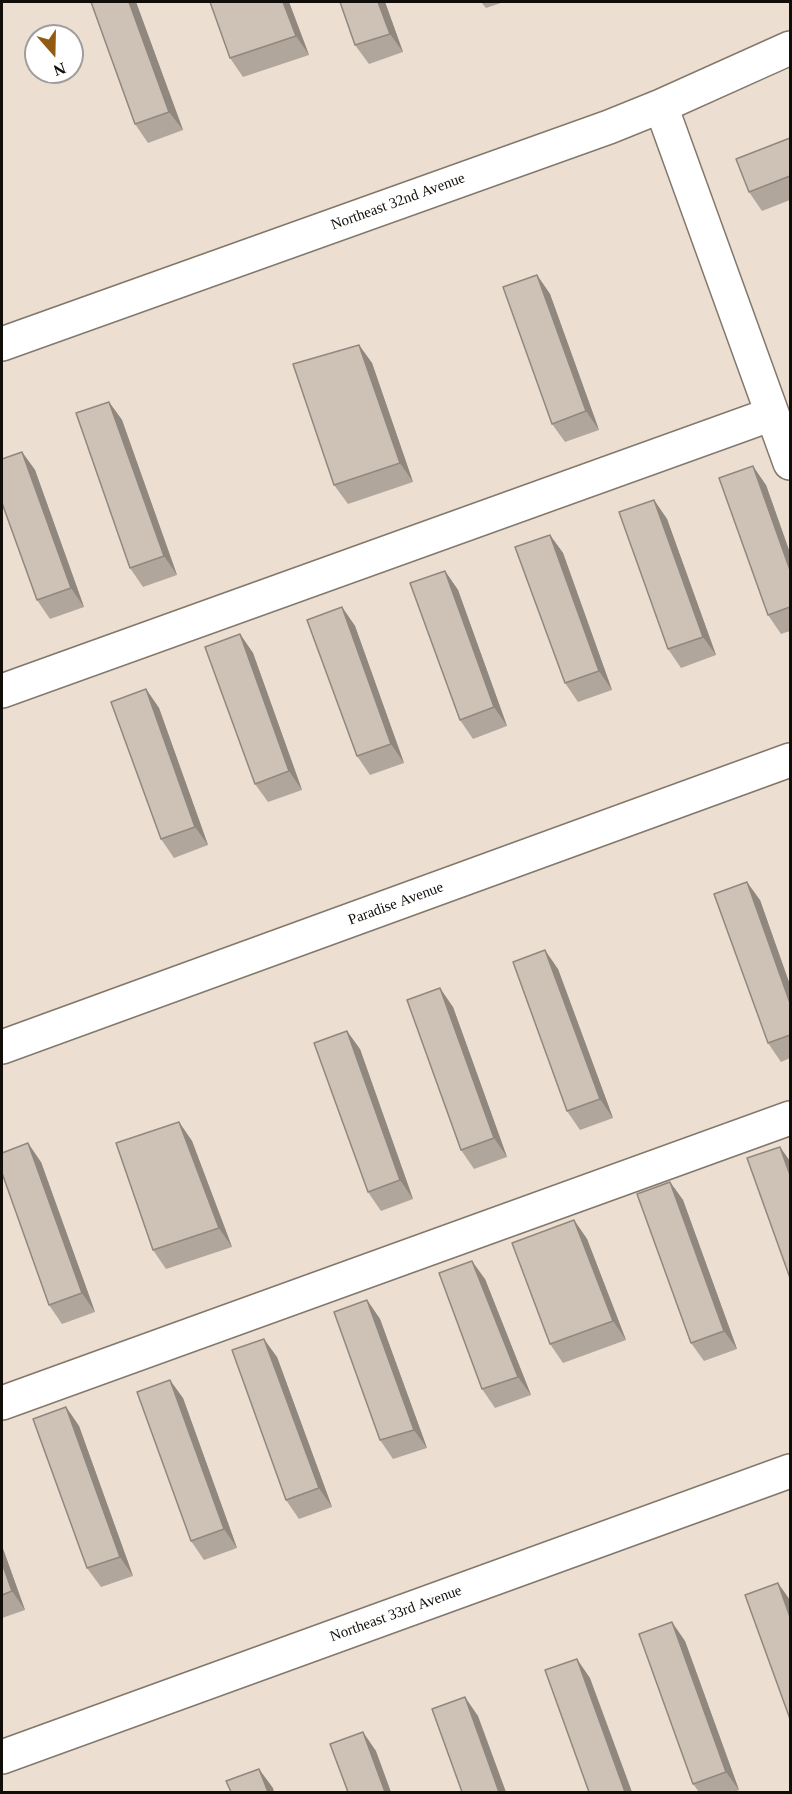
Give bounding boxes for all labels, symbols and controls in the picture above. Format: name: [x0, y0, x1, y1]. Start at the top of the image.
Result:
north arrow: [24, 24, 84, 84]
text: N: [51, 60, 68, 79]
street label: Northeast 32nd Avenue: [329, 169, 467, 235]
street label: Paradise Avenue: [346, 878, 446, 930]
street label: Northeast 33rd Avenue: [328, 1582, 464, 1646]

